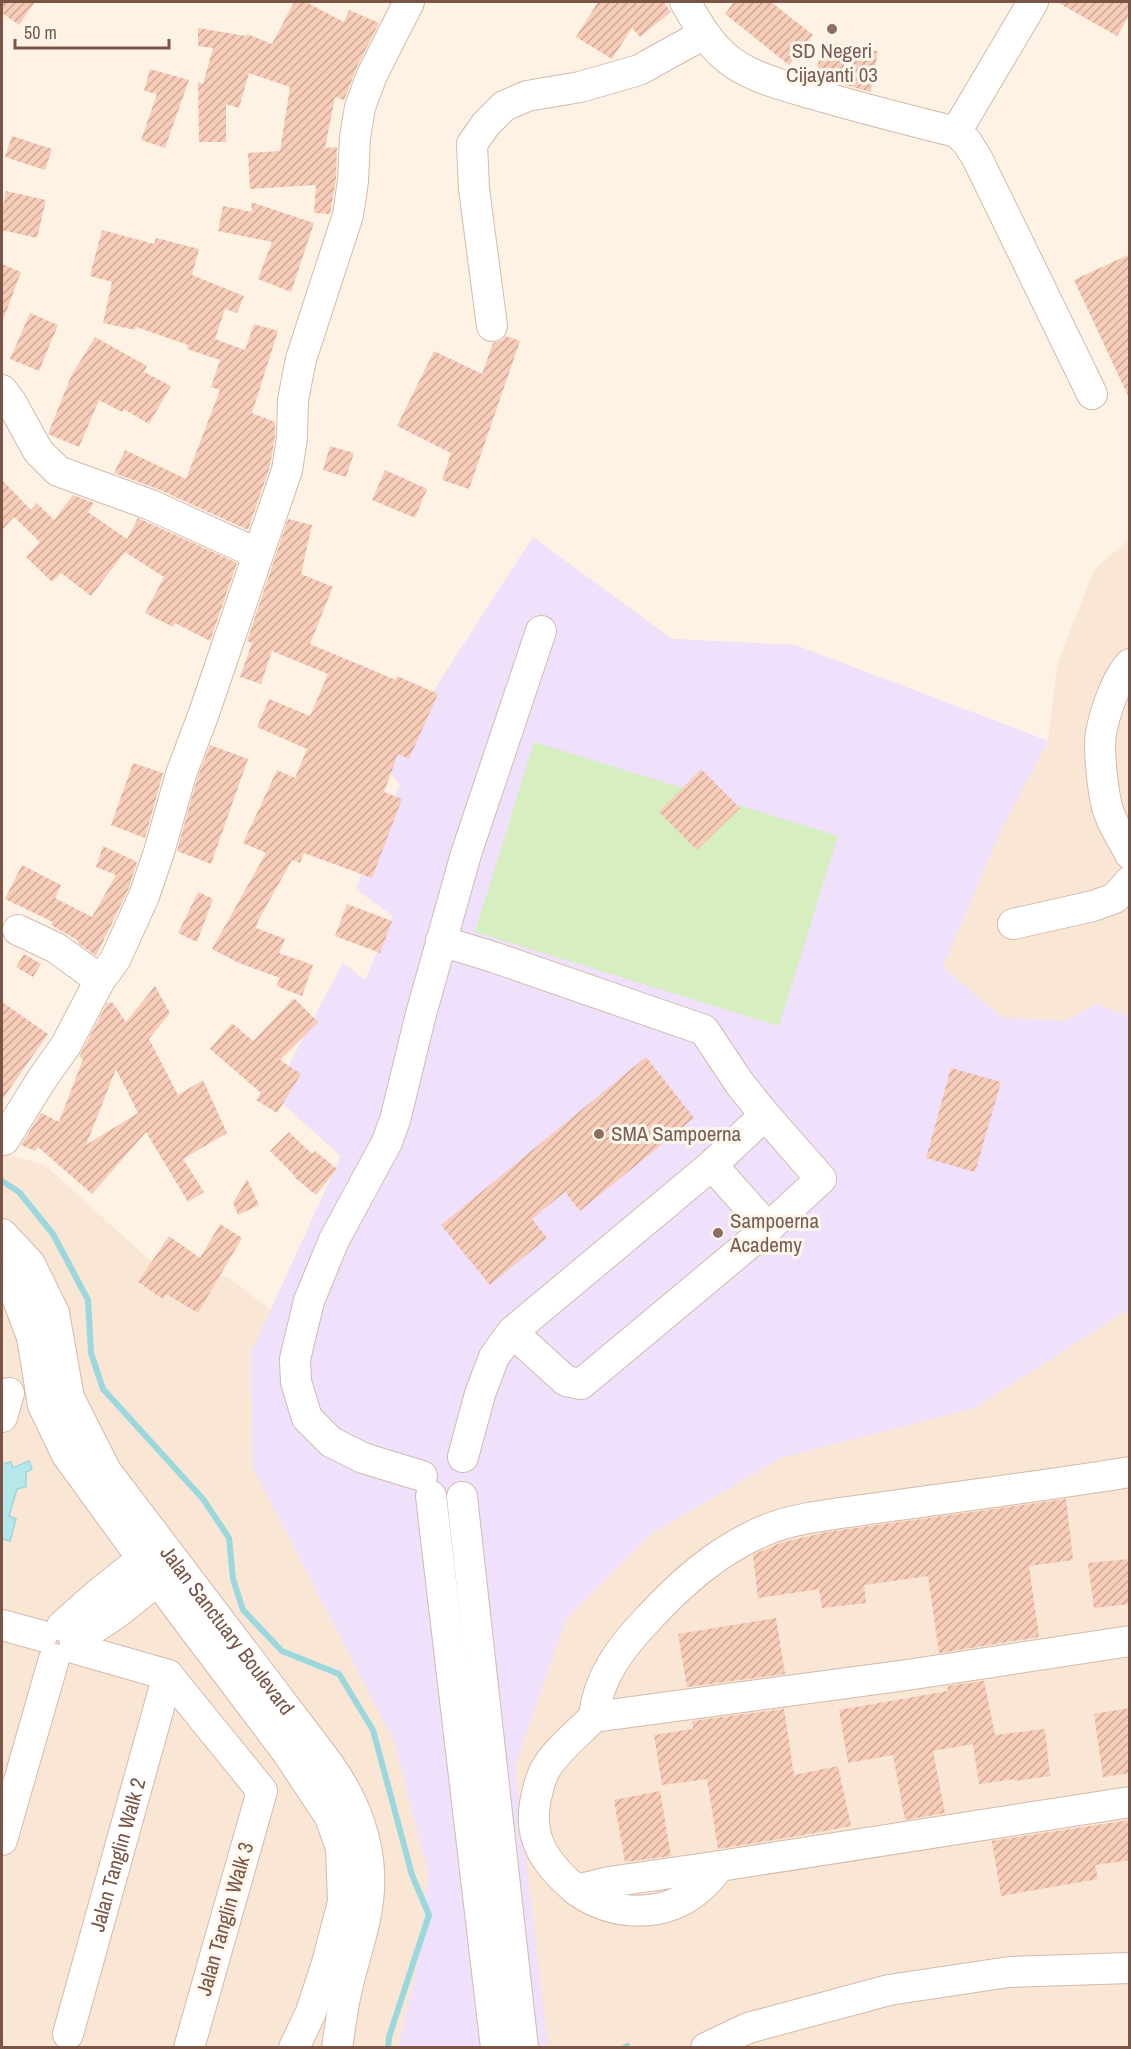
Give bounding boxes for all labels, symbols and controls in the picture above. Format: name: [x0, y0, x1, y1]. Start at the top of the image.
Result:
scale bar: [15, 12, 170, 50]
text: 50 m: [24, 20, 57, 45]
marker: SD Negeri Cijayanti 03: [825, 22, 839, 36]
place label: SD Negeri Cijayanti 03: [786, 36, 878, 89]
place label: SMA Sampoerna: [611, 1119, 742, 1148]
marker: SMA Sampoerna: [592, 1127, 606, 1141]
place label: Sampoerna Academy: [729, 1206, 819, 1259]
marker: Sampoerna Academy: [711, 1226, 725, 1240]
street label: Jalan Sanctuary Boulevard: [154, 1539, 301, 1721]
street label: Jalan Tanglin Walk 2: [82, 1774, 153, 1935]
street label: Jalan Tanglin Walk 3: [189, 1839, 260, 1999]

